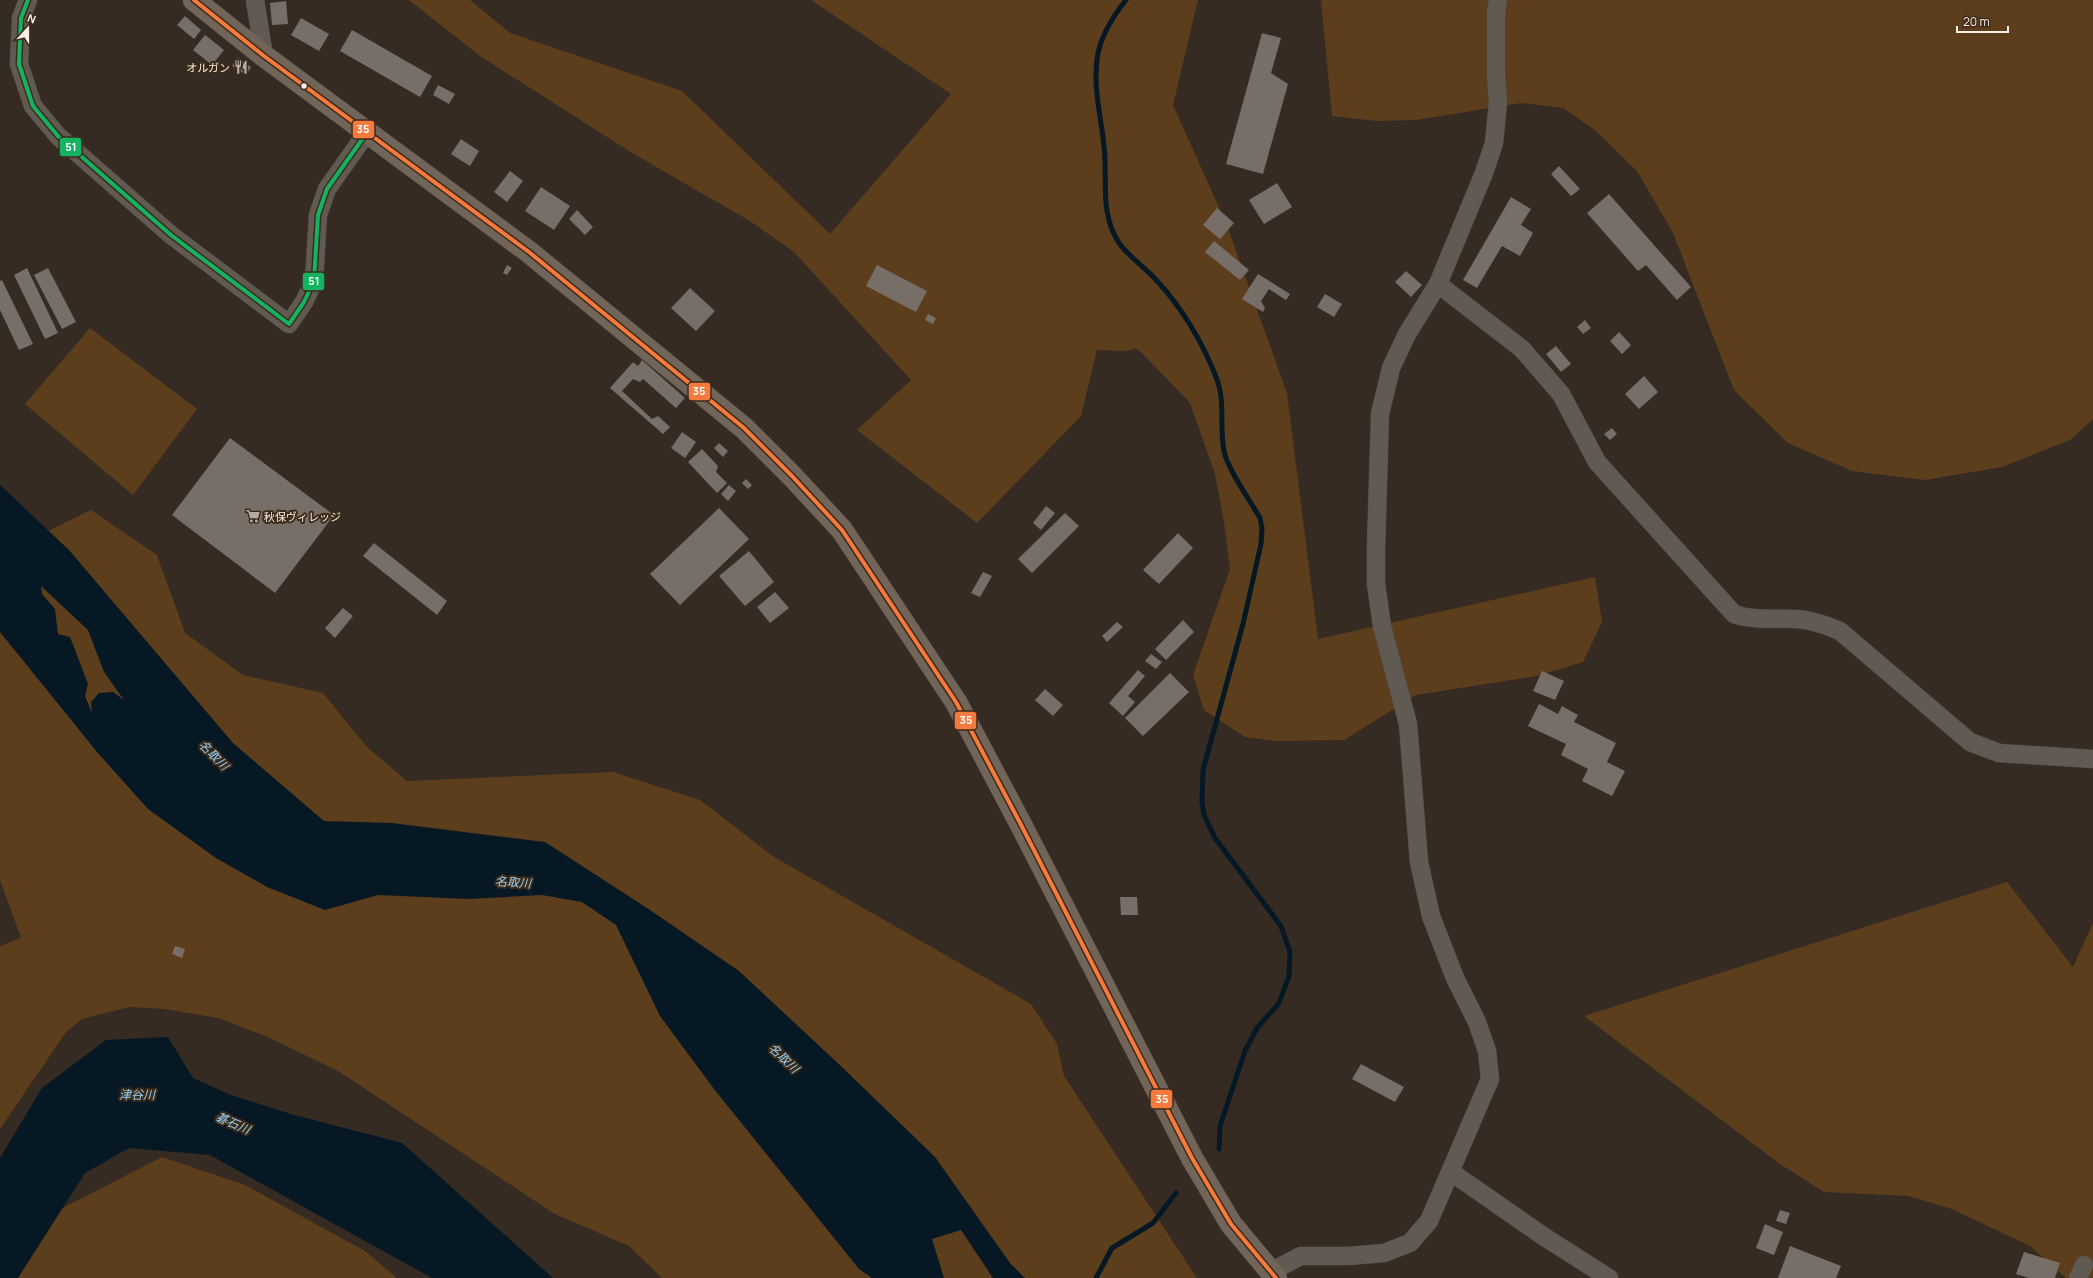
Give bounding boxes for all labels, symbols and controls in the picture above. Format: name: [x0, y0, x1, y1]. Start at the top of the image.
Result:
north arrow: [8, 8, 48, 48]
scale bar: [1957, 8, 2008, 34]
text: N: [25, 10, 38, 27]
text: 20 m: [1963, 13, 1990, 30]
restaurant icon: オルガン: [233, 59, 249, 75]
place label: オルガン: [186, 60, 230, 75]
unlabelled marker: [299, 81, 309, 91]
line badge: 35: [352, 120, 375, 139]
text: 35: [357, 121, 369, 136]
line badge: 51: [59, 137, 82, 157]
text: 51: [65, 139, 77, 154]
line badge: 51: [302, 272, 325, 291]
text: 51: [308, 273, 320, 288]
line badge: 35: [688, 382, 711, 401]
text: 35: [693, 383, 705, 398]
supermarket icon: 秋保ヴィレッジ: [245, 508, 261, 524]
place label: 秋保ヴィレッジ: [264, 509, 341, 524]
line badge: 35: [954, 711, 977, 730]
text: 35: [960, 712, 972, 727]
water label: 名取川: [195, 736, 234, 775]
water label: 名取川: [494, 872, 534, 892]
water label: 名取川: [765, 1040, 804, 1078]
water label: 津谷川: [119, 1086, 157, 1103]
line badge: 35: [1150, 1089, 1173, 1109]
text: 35: [1156, 1091, 1168, 1106]
water label: 碁石川: [213, 1108, 255, 1139]

